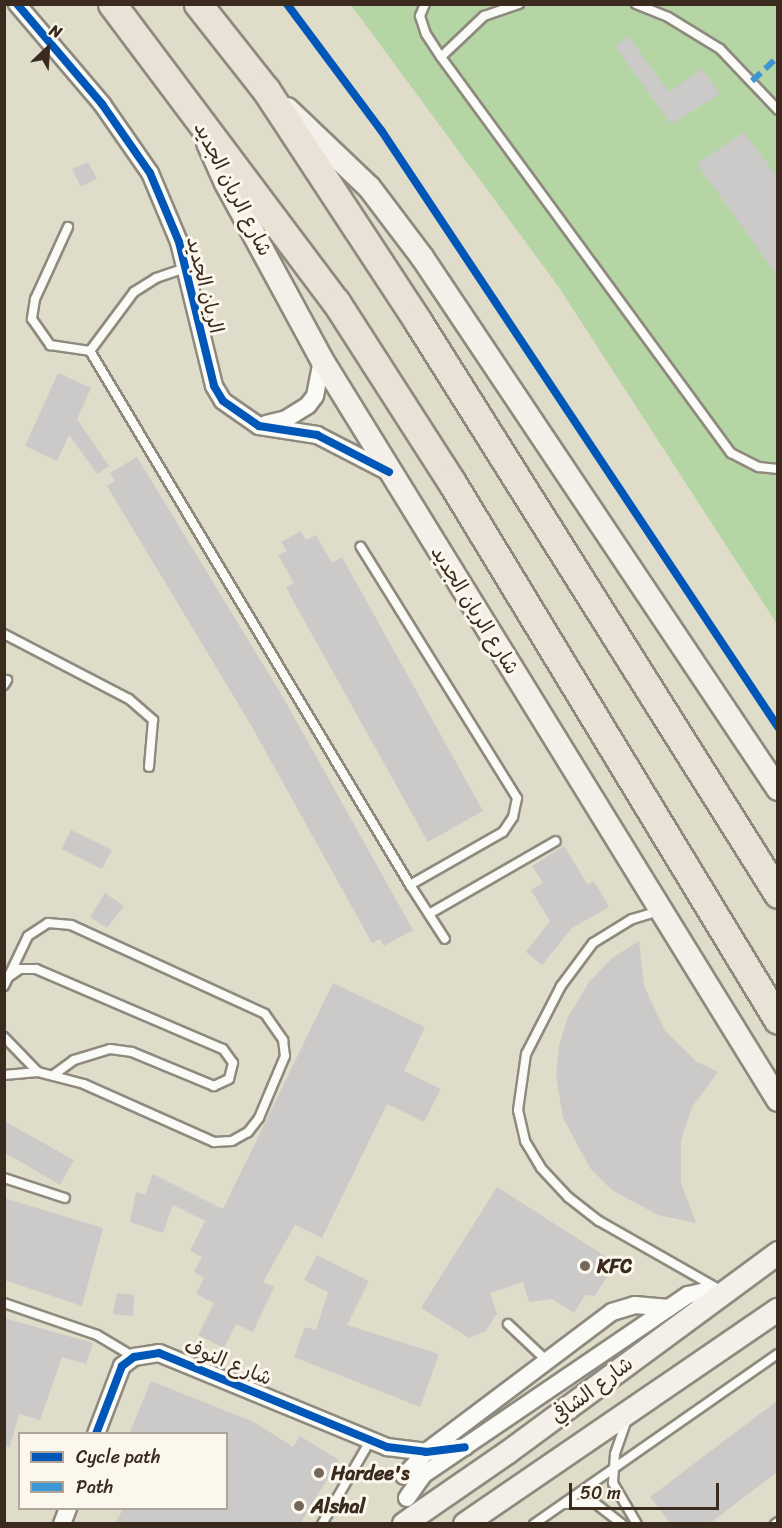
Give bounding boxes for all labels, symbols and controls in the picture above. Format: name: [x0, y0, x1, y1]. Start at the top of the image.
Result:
text: N: [45, 16, 67, 47]
north arrow: [18, 18, 78, 78]
street label: شارع الريان الجديد: [189, 118, 277, 260]
street label: الريان الجديد: [181, 234, 229, 336]
street label: شارع الريان الجديد: [426, 541, 524, 679]
place label: KFC: [597, 1254, 632, 1278]
marker: KFC: [578, 1259, 592, 1273]
street label: شارع النوف: [181, 1334, 275, 1390]
street label: شارع الشافي: [546, 1351, 638, 1429]
legend: [18, 1432, 228, 1510]
text: Cycle path: [76, 1441, 160, 1473]
place label: Hardee's: [331, 1461, 410, 1485]
marker: Hardee's: [312, 1466, 326, 1480]
text: Path: [76, 1471, 113, 1503]
scale bar: [572, 1471, 722, 1509]
text: 50 m: [580, 1477, 621, 1509]
place label: Alshal: [311, 1494, 365, 1518]
marker: Alshal: [292, 1499, 306, 1513]

